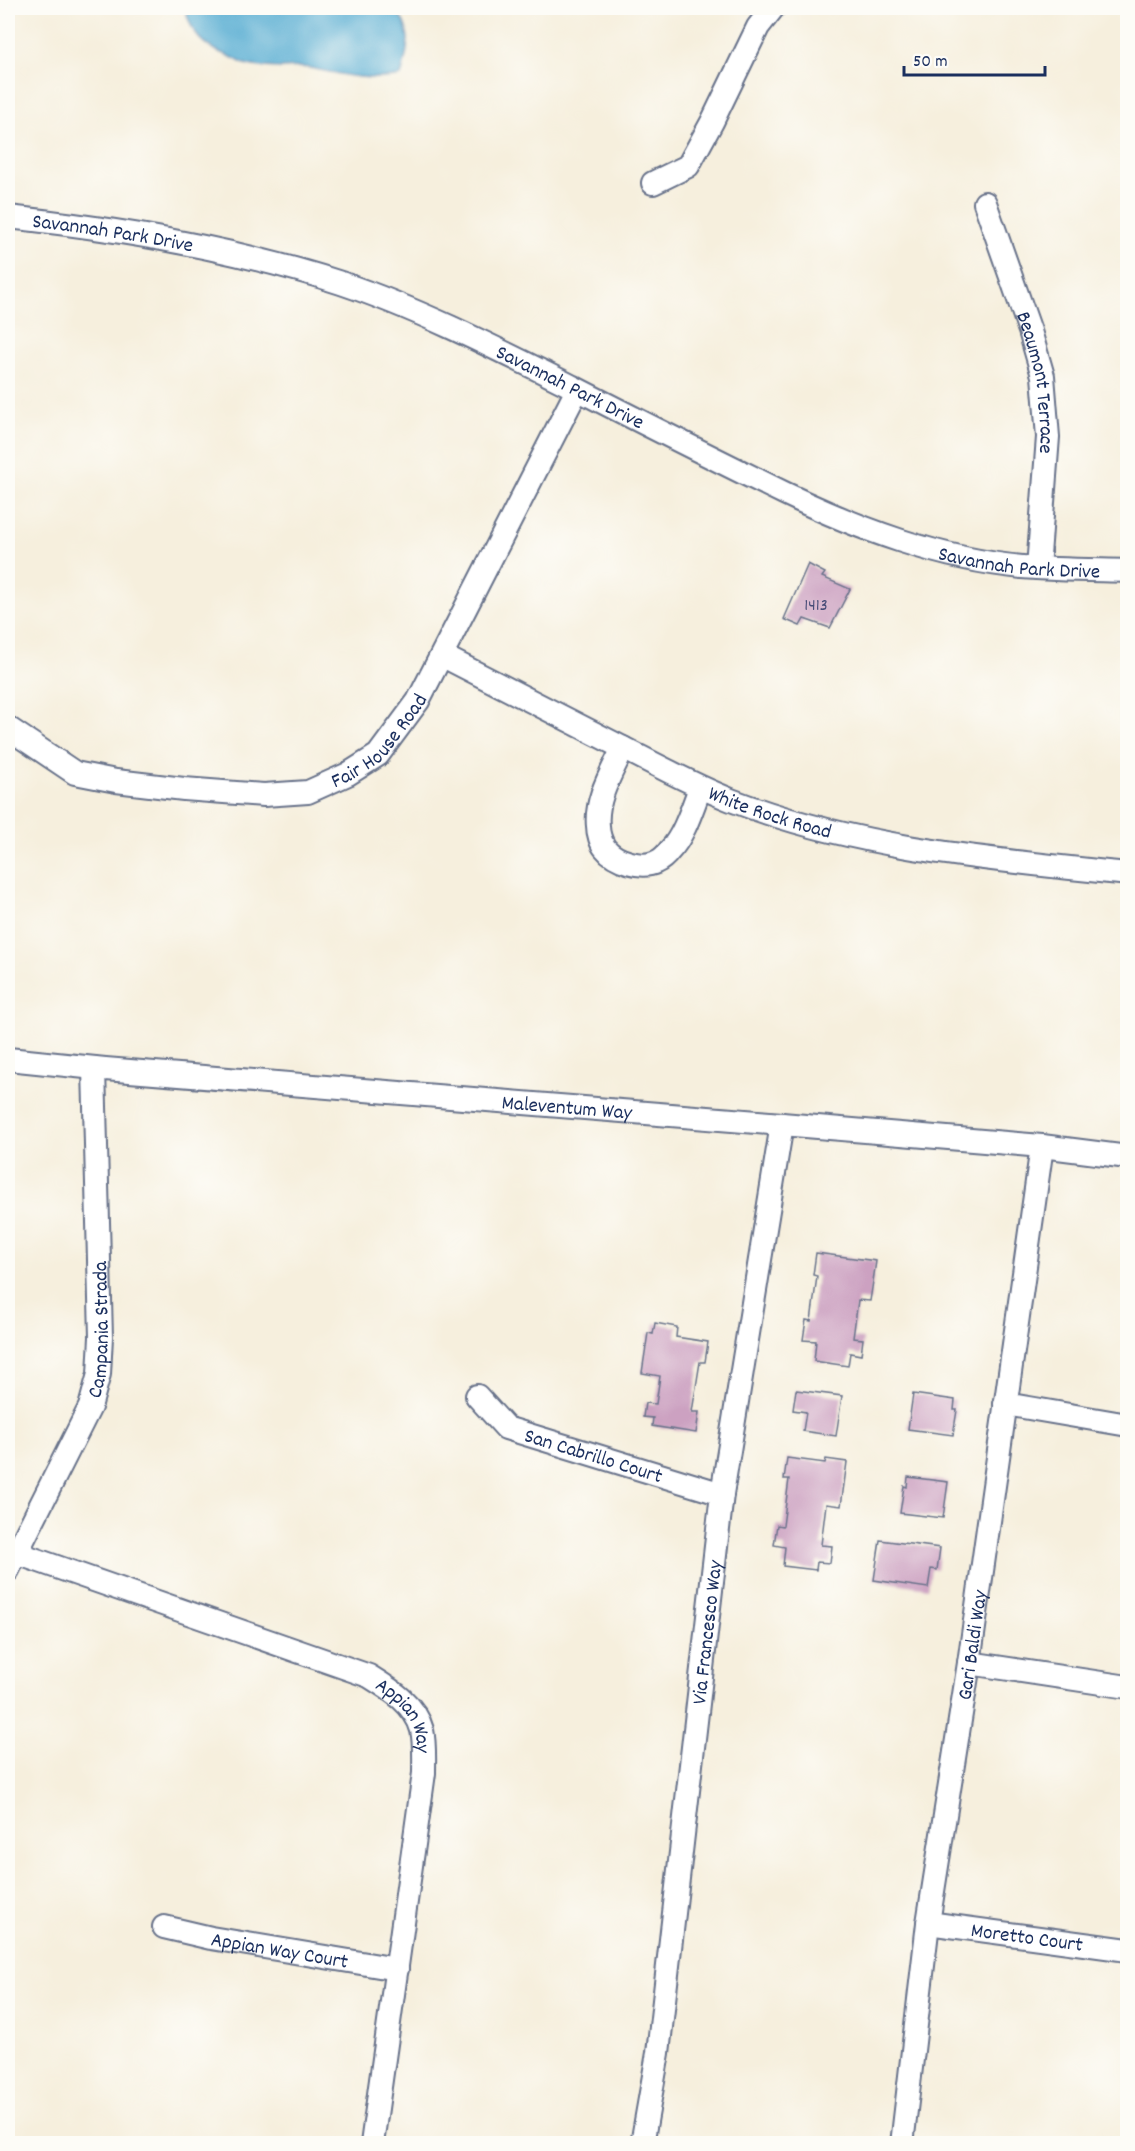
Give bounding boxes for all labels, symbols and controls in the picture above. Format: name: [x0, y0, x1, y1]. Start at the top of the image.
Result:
scale bar: [904, 39, 1045, 77]
text: 50 m: [913, 50, 948, 75]
street label: Savannah Park Drive: [30, 208, 196, 262]
street label: Beaumont Terrace: [1006, 308, 1060, 455]
street label: Savannah Park Drive: [490, 339, 649, 439]
street label: Savannah Park Drive: [935, 540, 1100, 588]
house number: 1413: [804, 594, 828, 619]
street label: Fair House Road: [327, 690, 437, 798]
street label: White Rock Road: [703, 780, 834, 849]
street label: Maleventum Way: [500, 1089, 634, 1130]
street label: Campania Strada: [81, 1260, 119, 1402]
street label: San Cabrillo Court: [520, 1422, 666, 1493]
street label: Via Francesco Way: [686, 1558, 732, 1706]
street label: Gari Baldi Way: [951, 1588, 997, 1702]
street label: Appian Way: [368, 1672, 436, 1754]
street label: Moretto Court: [969, 1917, 1085, 1962]
street label: Appian Way Court: [208, 1926, 350, 1979]

